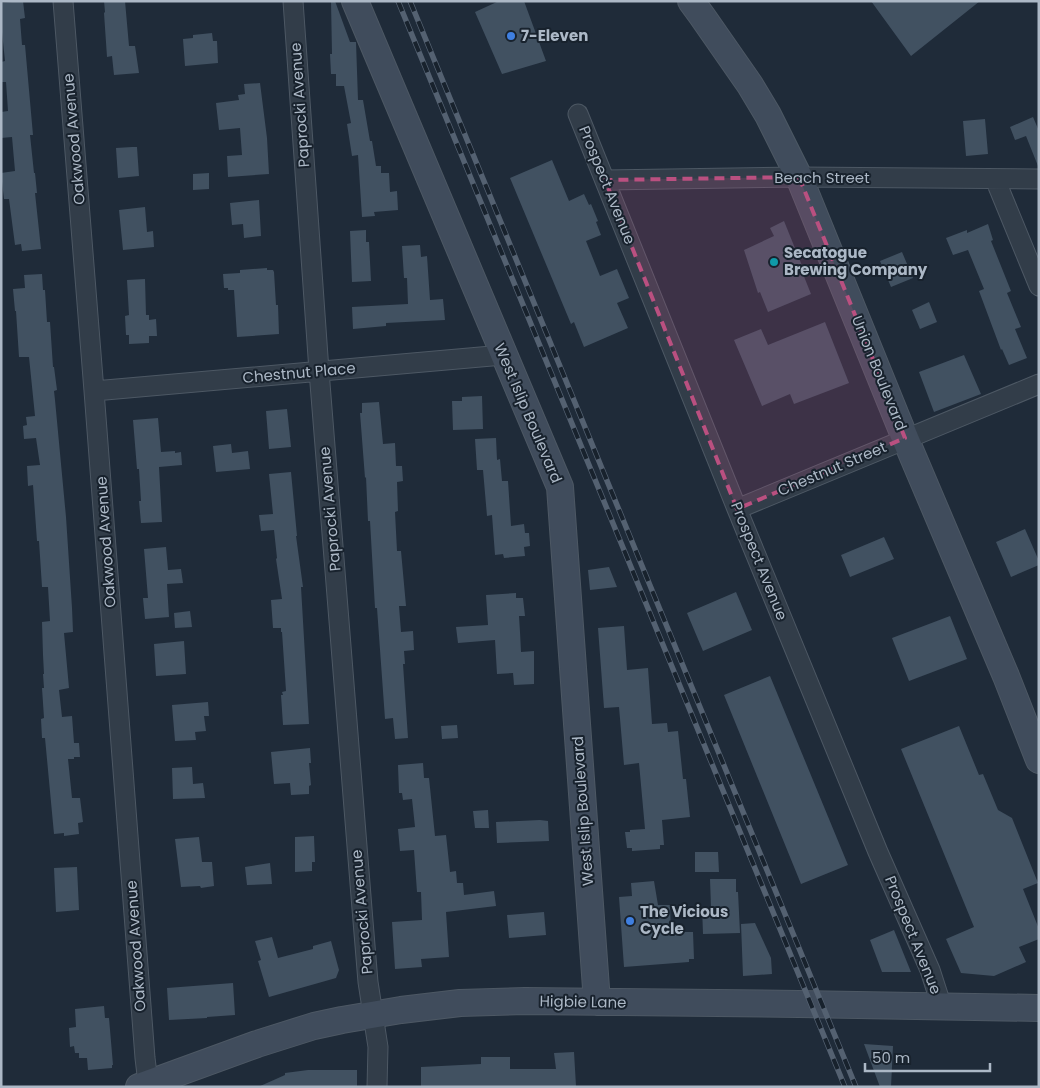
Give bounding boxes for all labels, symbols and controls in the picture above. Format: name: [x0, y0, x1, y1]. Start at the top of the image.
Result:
place label: 7-Eleven: [521, 25, 588, 46]
marker: 7-Eleven: [505, 30, 517, 42]
street label: Paprocki Avenue: [285, 42, 314, 168]
street label: Oakwood Avenue: [57, 73, 90, 206]
street label: Prospect Avenue: [574, 122, 641, 247]
street label: Beach Street: [774, 167, 870, 188]
place label: Secatogue Brewing Company: [784, 242, 928, 280]
marker: Secatogue Brewing Company: [768, 256, 780, 268]
street label: Union Boulevard: [847, 312, 912, 433]
street label: West Islip Boulevard: [489, 340, 567, 486]
street label: Chestnut Place: [242, 357, 356, 388]
street label: Chestnut Street: [774, 436, 889, 501]
street label: Paprocki Avenue: [314, 446, 345, 572]
street label: Oakwood Avenue: [90, 476, 121, 608]
street label: Prospect Avenue: [726, 498, 793, 623]
street label: West Islip Boulevard: [567, 736, 598, 887]
street label: Paprocki Avenue: [346, 849, 377, 975]
street label: Prospect Avenue: [880, 872, 947, 997]
street label: Oakwood Avenue: [120, 880, 151, 1012]
place label: The Vicious Cycle: [640, 901, 728, 939]
marker: The Vicious Cycle: [624, 915, 636, 927]
street label: Higbie Lane: [539, 990, 627, 1013]
scale bar: [865, 1040, 990, 1072]
text: 50 m: [872, 1047, 910, 1068]

